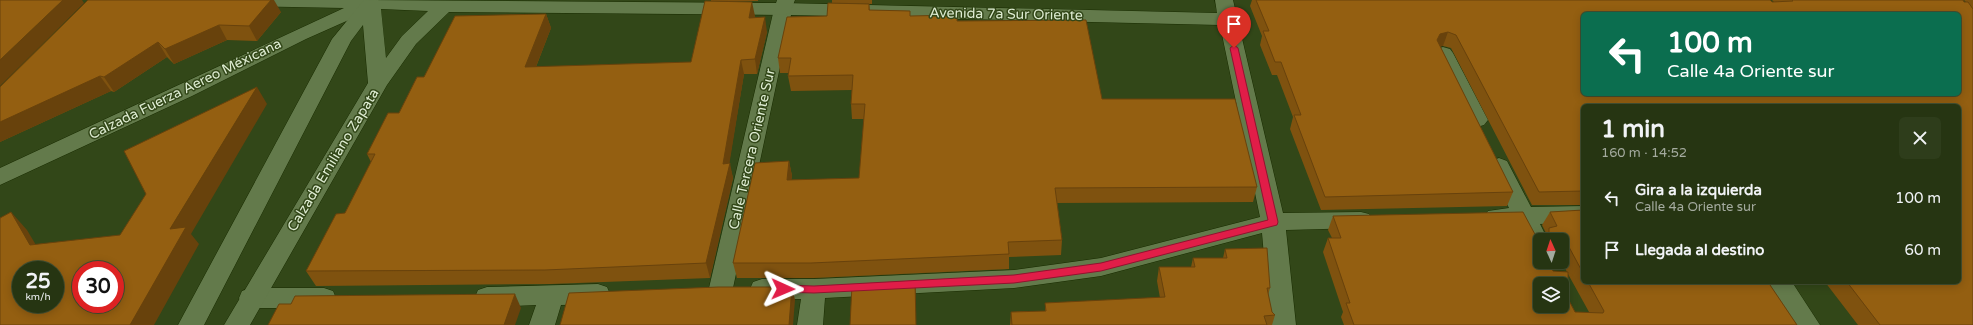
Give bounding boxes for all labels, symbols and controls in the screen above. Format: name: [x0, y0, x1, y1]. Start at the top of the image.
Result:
street label: Avenida 7a Sur Oriente: [929, 4, 1083, 24]
pin: [1217, 7.0, 1251, 48]
icon: arrive: [1223, 13, 1245, 35]
text: 100 m: [1667, 26, 1753, 60]
icon: left: [1601, 28, 1653, 80]
street label: Calzada Fuerza Aereo Méxicana: [86, 35, 284, 143]
text: Calle 4a Oriente sur: [1667, 60, 1834, 82]
street label: Calle Tercera Oriente Sur: [725, 66, 779, 231]
street label: Calzada Emiliano Zapata: [284, 86, 382, 234]
text: 1 min: [1601, 115, 1665, 144]
button: close: [1899, 117, 1941, 159]
text: 160 m · 14:52: [1601, 145, 1687, 161]
text: Gira a la izquierda: [1635, 181, 1762, 199]
icon: left: [1601, 187, 1623, 209]
text: 100 m: [1895, 189, 1941, 207]
text: Calle 4a Oriente sur: [1635, 199, 1756, 215]
north arrow: [1533, 233, 1569, 269]
map controls: [1533, 233, 1569, 313]
icon: arrive: [1601, 239, 1623, 261]
text: Llegada al destino: [1635, 241, 1764, 259]
text: 60 m: [1904, 241, 1941, 259]
speed limit sign: 30: [72, 261, 124, 313]
position arrow: [762, 268, 804, 310]
text: 25: [25, 270, 51, 294]
button: layers: [1533, 277, 1569, 313]
text: km/h: [25, 291, 51, 303]

